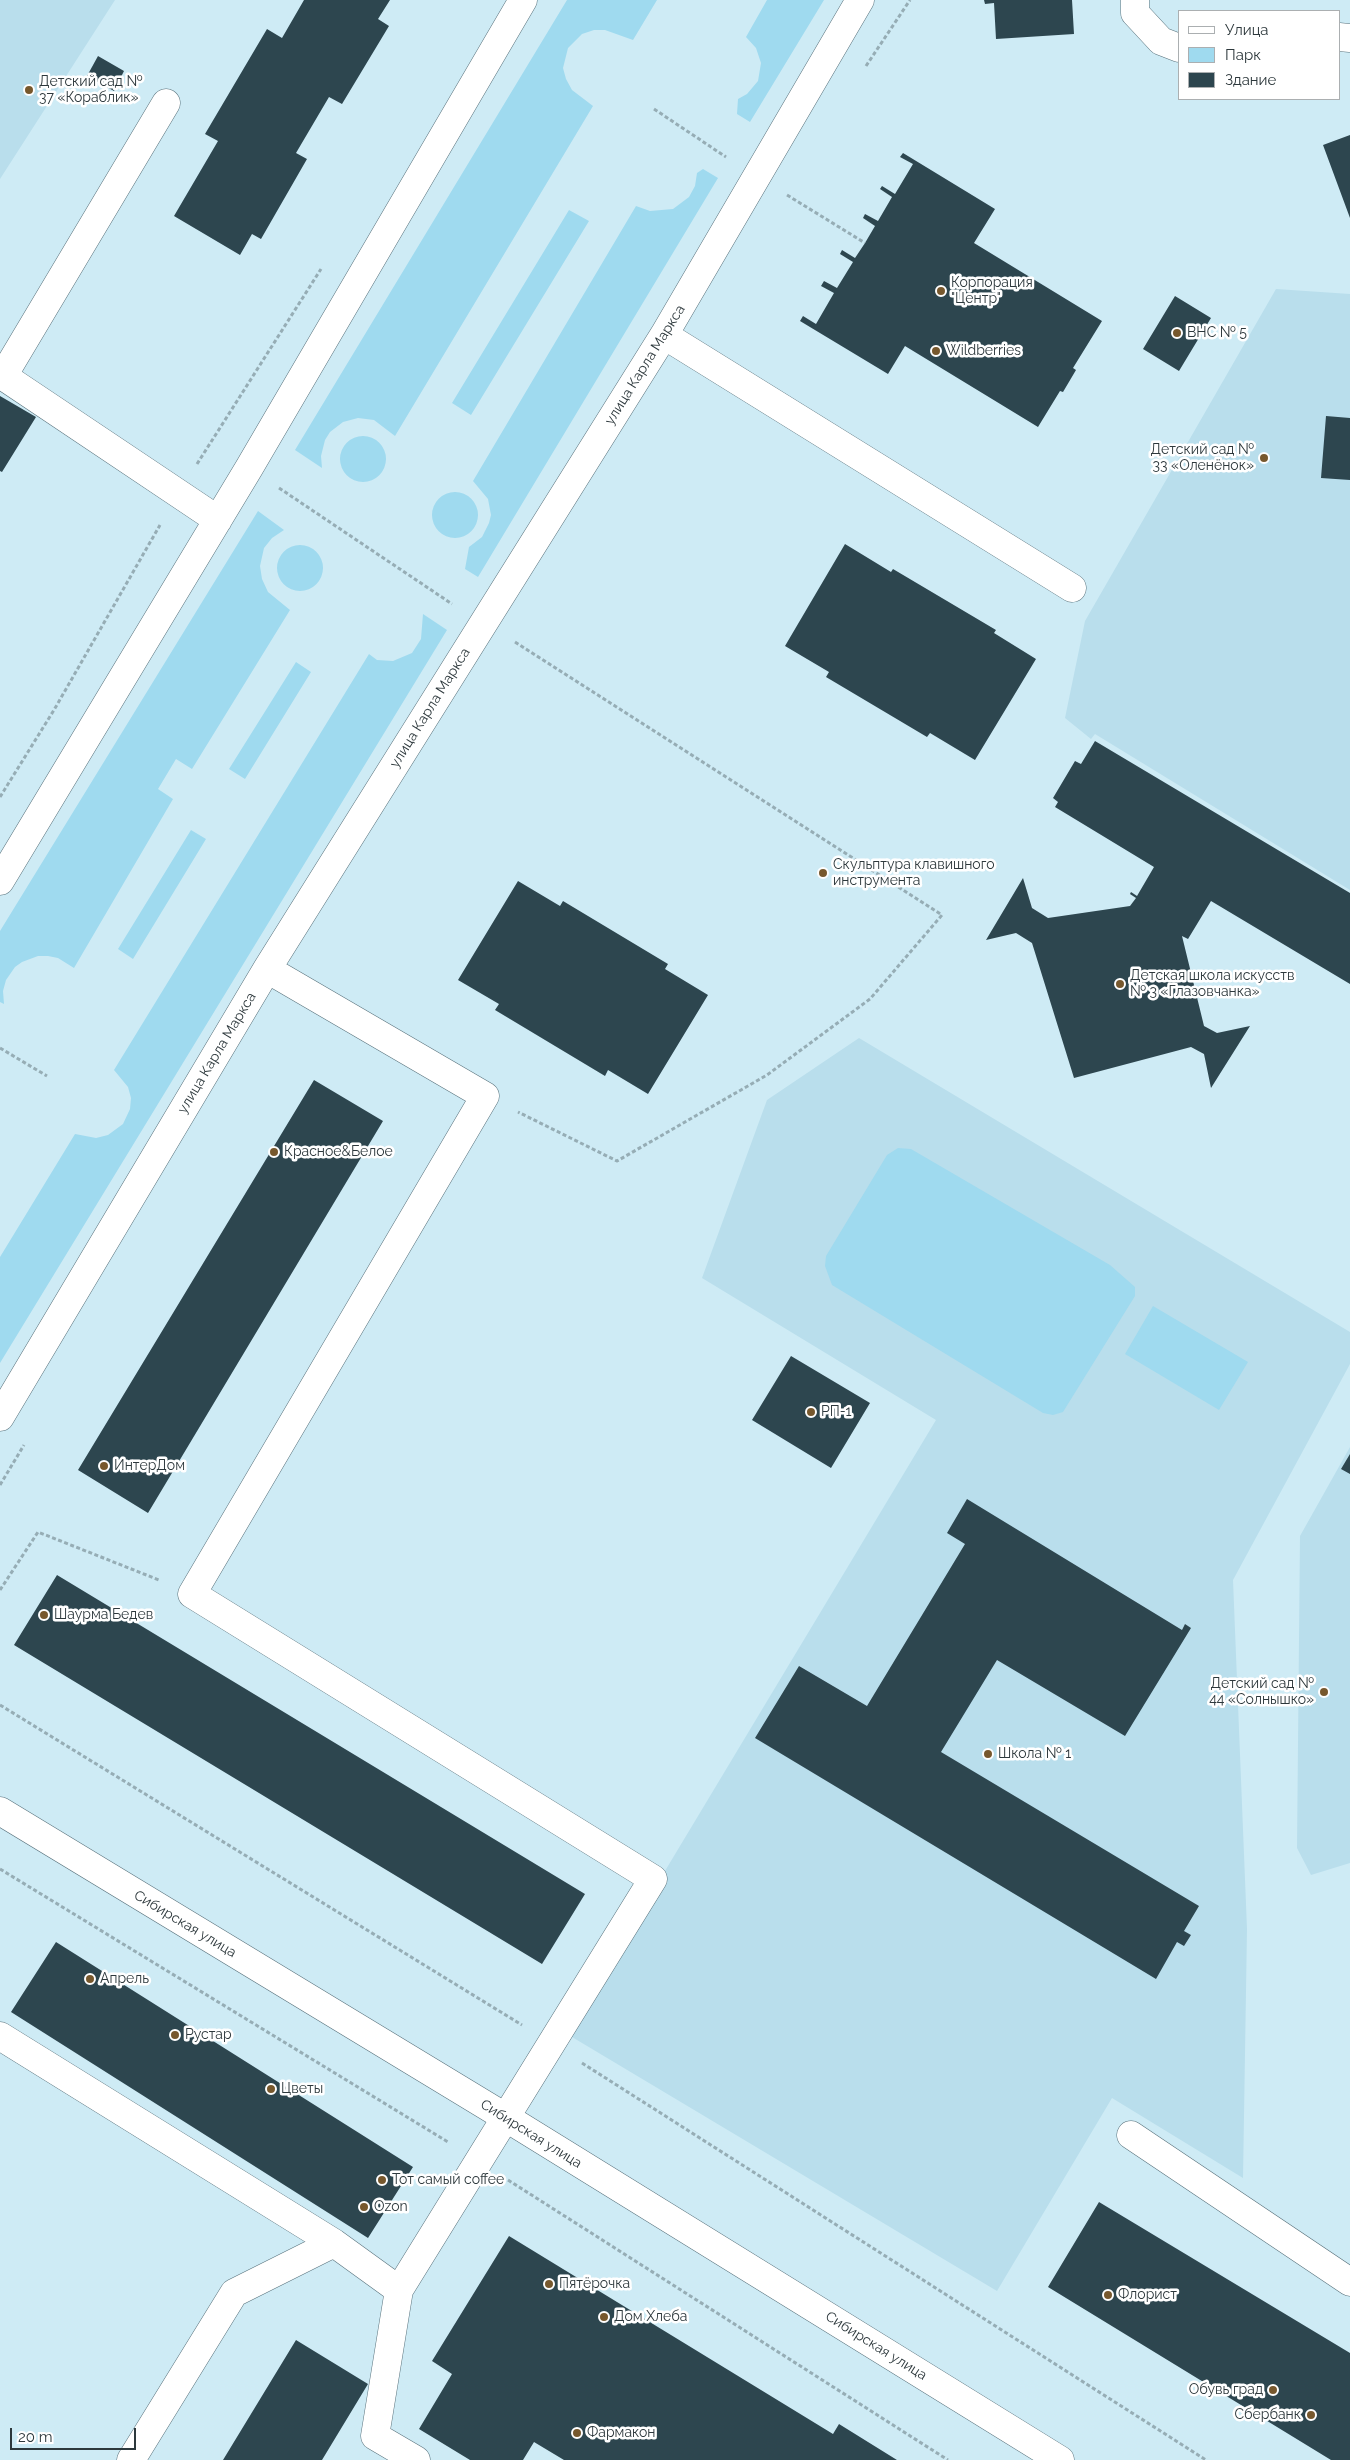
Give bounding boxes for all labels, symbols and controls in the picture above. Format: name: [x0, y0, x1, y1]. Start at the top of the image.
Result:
legend: [1178, 10, 1340, 100]
text: Улица: [1225, 21, 1269, 39]
text: Парк: [1225, 46, 1261, 64]
text: Здание: [1225, 71, 1276, 89]
place label: Детский сад № 37 «Кораблик»: [39, 74, 143, 106]
marker: Детский сад № 37 «Кораблик»: [23, 84, 35, 96]
place label: Корпорация "Центр": [951, 275, 1033, 308]
marker: Корпорация "Центр": [935, 285, 947, 297]
street label: улица Карла Маркса: [601, 302, 689, 428]
place label: ВНС № 5: [1187, 325, 1247, 341]
marker: ВНС № 5: [1171, 327, 1183, 339]
place label: Wildberries: [946, 343, 1021, 359]
marker: Wildberries: [930, 345, 942, 357]
place label: Детский сад № 33 «Оленёнок»: [1150, 442, 1254, 474]
marker: Детский сад № 33 «Оленёнок»: [1258, 452, 1270, 464]
street label: улица Карла Маркса: [386, 645, 474, 771]
place label: Скульптура клавишного инструмента: [833, 857, 995, 890]
marker: Скульптура клавишного инструмента: [817, 867, 829, 879]
place label: Детская школа искусств № 3 «Глазовчанка»: [1130, 968, 1294, 1000]
marker: Детская школа искусств № 3 «Глазовчанка»: [1114, 978, 1126, 990]
street label: улица Карла Маркса: [174, 989, 260, 1117]
place label: Красное&Белое: [284, 1144, 393, 1160]
marker: Красное&Белое: [268, 1146, 280, 1158]
place label: РП-1: [821, 1404, 852, 1420]
marker: РП-1: [805, 1406, 817, 1418]
place label: ИнтерДом: [114, 1458, 185, 1474]
marker: ИнтерДом: [98, 1460, 110, 1472]
place label: Шаурма Бедев: [54, 1607, 153, 1623]
marker: Шаурма Бедев: [38, 1609, 50, 1621]
place label: Детский сад № 44 «Солнышко»: [1209, 1676, 1314, 1708]
marker: Детский сад № 44 «Солнышко»: [1318, 1686, 1330, 1698]
place label: Школа № 1: [998, 1746, 1071, 1762]
marker: Школа № 1: [982, 1748, 994, 1760]
street label: Сибирская улица: [131, 1887, 239, 1961]
place label: Апрель: [100, 1971, 149, 1987]
marker: Апрель: [84, 1973, 96, 1985]
place label: Рустар: [185, 2027, 232, 2043]
marker: Рустар: [169, 2029, 181, 2041]
place label: Цветы: [281, 2081, 323, 2097]
marker: Цветы: [265, 2083, 277, 2095]
street label: Сибирская улица: [477, 2096, 585, 2172]
place label: Тот самый coffee: [392, 2172, 504, 2188]
marker: Тот самый coffee: [376, 2174, 388, 2186]
place label: Ozon: [374, 2199, 408, 2215]
marker: Ozon: [358, 2201, 370, 2213]
place label: Пятёрочка: [559, 2276, 630, 2292]
marker: Пятёрочка: [543, 2278, 555, 2290]
place label: Флорист: [1118, 2287, 1177, 2303]
marker: Флорист: [1102, 2289, 1114, 2301]
street label: Сибирская улица: [822, 2308, 930, 2384]
place label: Дом Хлеба: [614, 2309, 687, 2325]
marker: Дом Хлеба: [598, 2311, 610, 2323]
place label: Обувь град: [1189, 2382, 1263, 2398]
marker: Обувь град: [1267, 2384, 1279, 2396]
place label: Сбербанк: [1234, 2407, 1301, 2423]
marker: Сбербанк: [1305, 2409, 1317, 2421]
scale bar: [12, 2418, 139, 2450]
place label: Фармакон: [587, 2425, 655, 2441]
marker: Фармакон: [571, 2427, 583, 2439]
text: 20 m: [18, 2428, 53, 2446]

